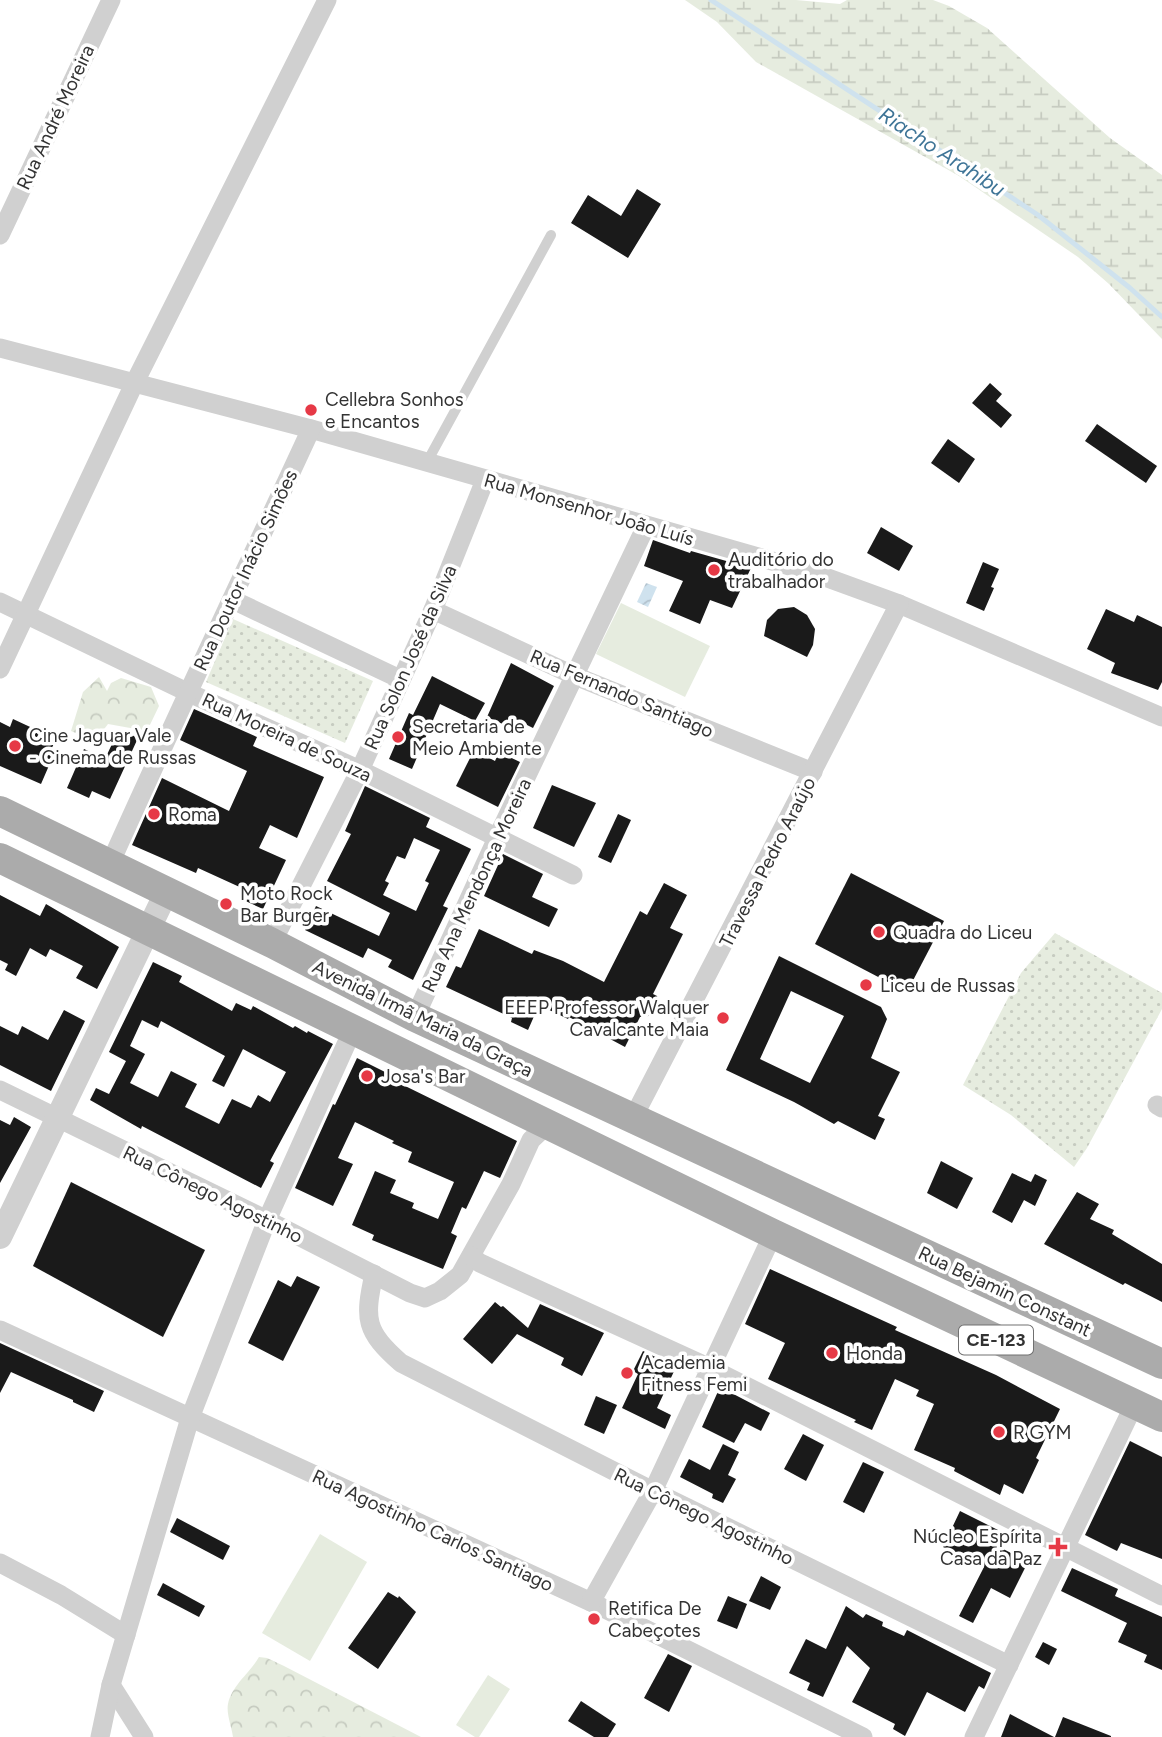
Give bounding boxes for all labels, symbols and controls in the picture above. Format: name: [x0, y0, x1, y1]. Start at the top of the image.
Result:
street label: Rua André Moreira: [12, 41, 99, 193]
water label: Riacho Arahibu: [875, 102, 1010, 202]
place label: Cellebra Sonhos e Encantos: [325, 388, 464, 433]
marker: Cellebra Sonhos e Encantos: [303, 402, 319, 418]
street label: Rua Doutor Inácio Simões: [189, 466, 302, 674]
street label: Rua Monsenhor João Luís: [481, 469, 697, 550]
place label: Auditório do trabalhador: [728, 548, 834, 593]
street label: Rua Solon José da Silva: [359, 561, 462, 753]
marker: Auditório do trabalhador: [706, 562, 722, 578]
street label: Rua Fernando Santiago: [527, 644, 717, 743]
street label: Rua Moreira de Souza: [198, 688, 375, 787]
place label: Secretaria de Meio Ambiente: [412, 715, 542, 760]
place label: Cine Jaguar Vale - Cinema de Russas: [29, 724, 196, 769]
marker: Secretaria de Meio Ambiente: [390, 729, 406, 745]
marker: Cine Jaguar Vale - Cinema de Russas: [7, 738, 23, 754]
street label: Travessa Pedro Araújo: [715, 773, 820, 951]
street label: Rua Ana Mendonça Moreira: [417, 774, 536, 996]
place label: Roma: [168, 803, 217, 826]
marker: Roma: [146, 806, 162, 822]
place label: Moto Rock Bar Burger: [240, 882, 333, 927]
marker: Moto Rock Bar Burger: [218, 896, 234, 912]
place label: Quadra do Liceu: [893, 921, 1032, 944]
marker: Quadra do Liceu: [871, 924, 887, 940]
street label: Avenida Irmã Maria da Graça: [309, 955, 537, 1082]
place label: Liceu de Russas: [880, 974, 1015, 997]
marker: Liceu de Russas: [858, 977, 874, 993]
place label: EEEP Professor Walquer Cavalcante Maia: [504, 996, 710, 1041]
marker: EEEP Professor Walquer Cavalcante Maia: [715, 1010, 731, 1026]
place label: Josa's Bar: [381, 1065, 466, 1088]
marker: Josa's Bar: [359, 1068, 375, 1084]
street label: Rua Cônego Agostinho: [119, 1141, 306, 1248]
street label: Rua Bejamin Constant: [915, 1241, 1095, 1342]
road number: CE-123: [959, 1325, 1033, 1354]
place label: Honda: [846, 1342, 903, 1365]
marker: Honda: [824, 1345, 840, 1361]
place label: Academia Fitness Femi: [641, 1351, 747, 1396]
marker: Academia Fitness Femi: [619, 1365, 635, 1381]
place label: R GYM: [1013, 1421, 1072, 1444]
marker: R GYM: [991, 1424, 1007, 1440]
street label: Rua Cônego Agostinho: [610, 1463, 797, 1570]
street label: Rua Agostinho Carlos Santiago: [309, 1464, 557, 1596]
place label: Núcleo Espírita Casa da Paz: [913, 1525, 1042, 1570]
marker: Núcleo Espírita Casa da Paz: [1048, 1537, 1068, 1557]
place label: Retifica De Cabeçotes: [608, 1597, 701, 1642]
marker: Retifica De Cabeçotes: [586, 1611, 602, 1627]

